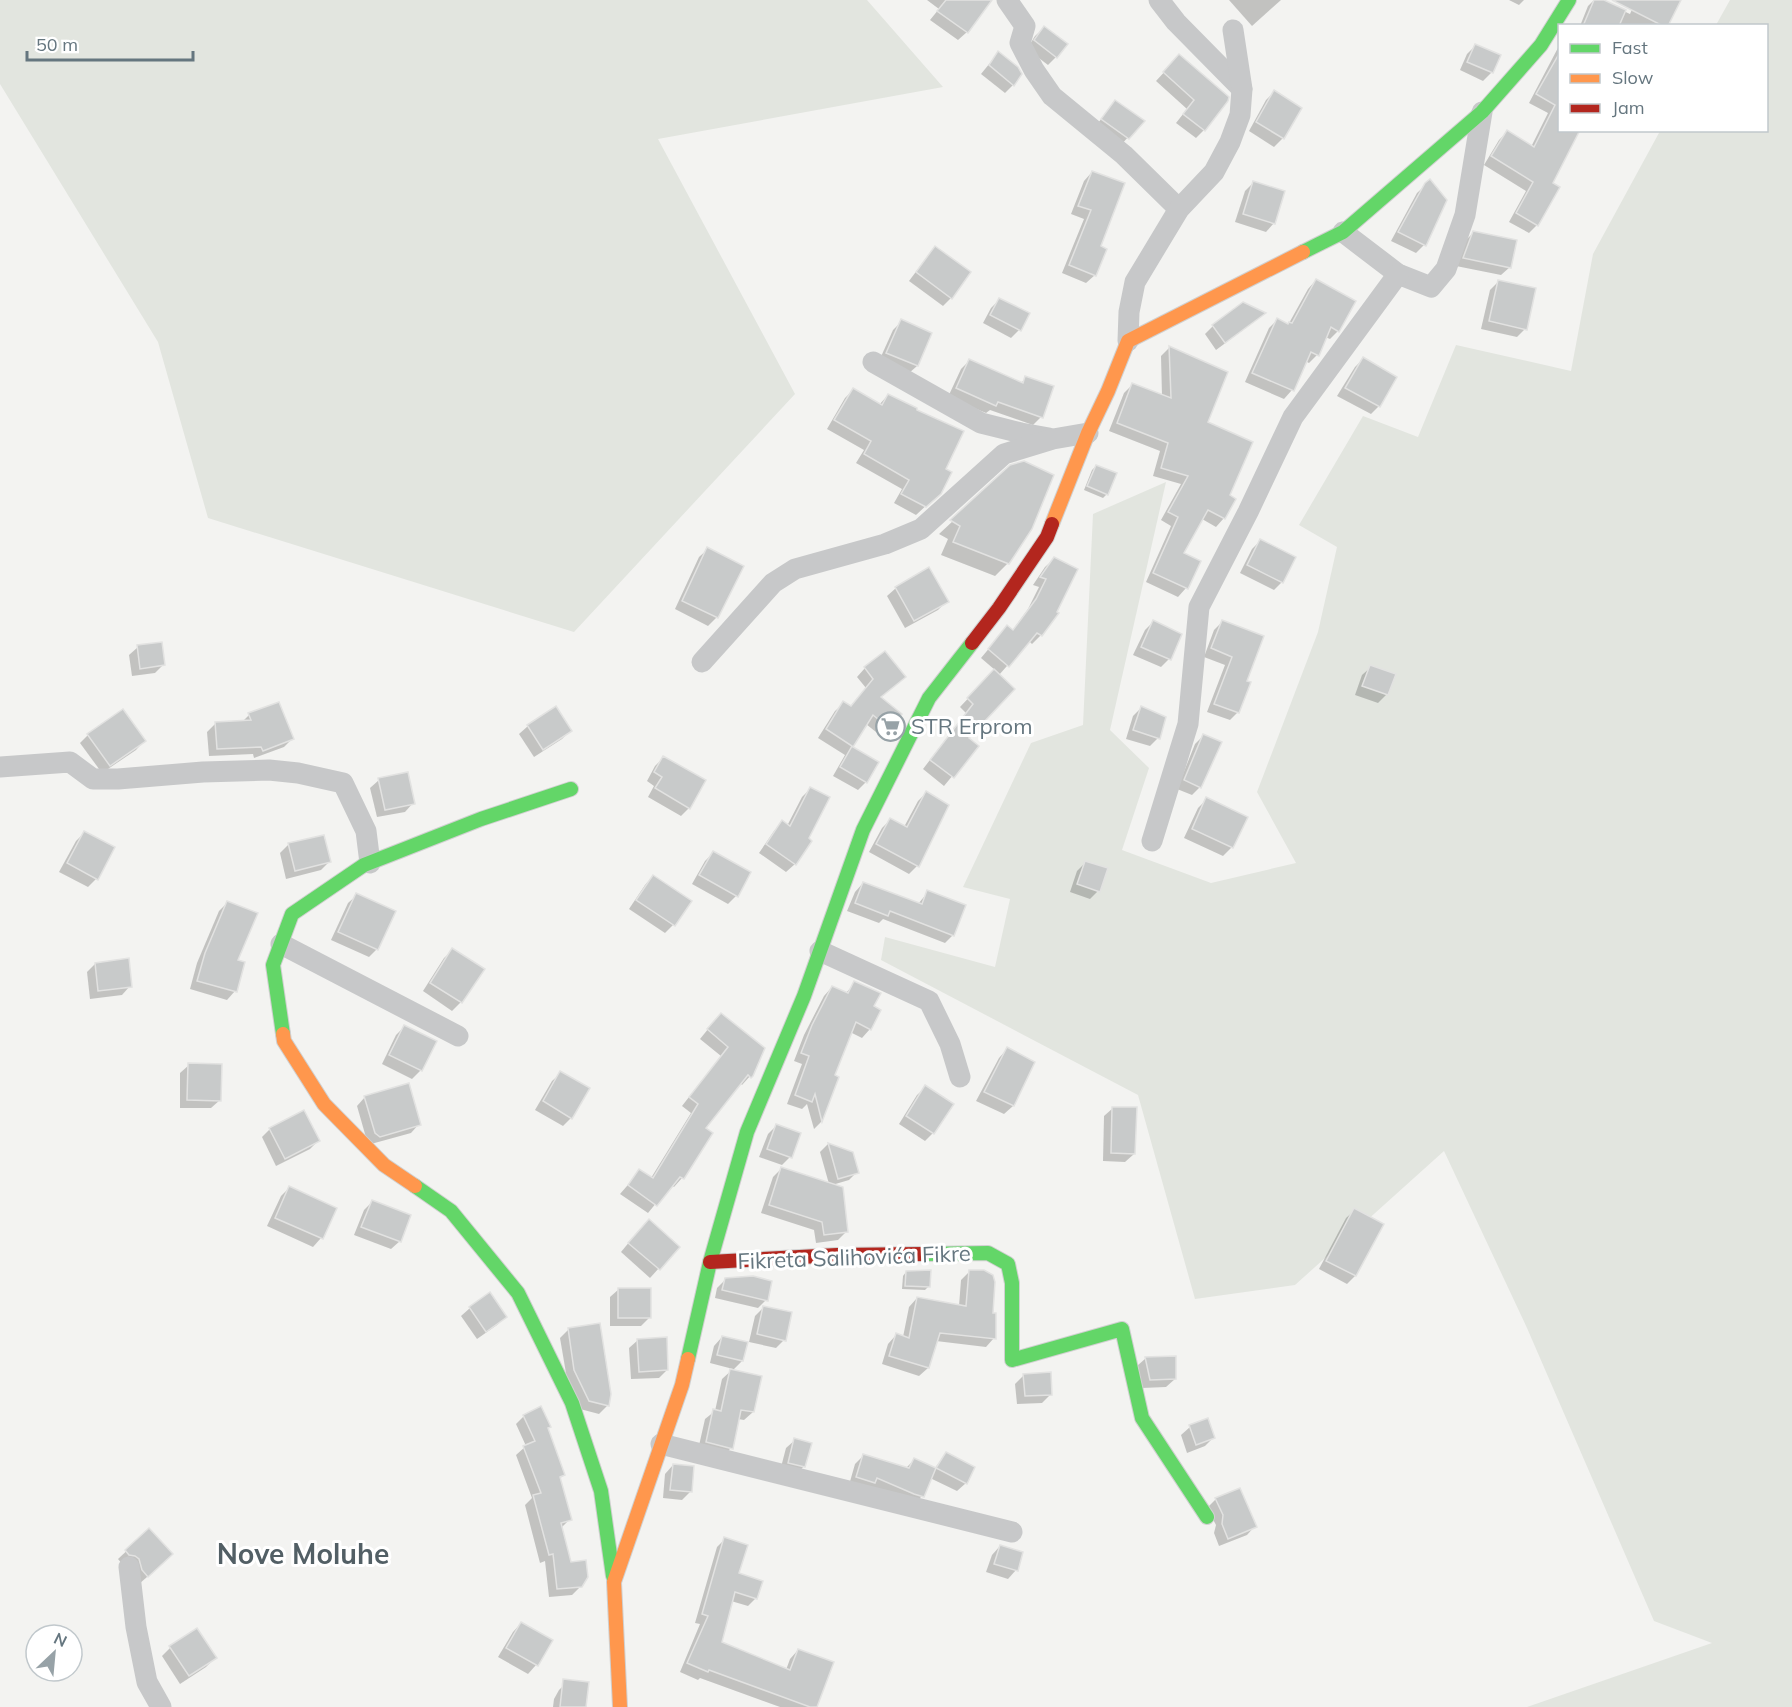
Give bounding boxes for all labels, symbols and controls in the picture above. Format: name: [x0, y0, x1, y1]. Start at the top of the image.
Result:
scale bar: [27, 24, 194, 62]
legend: [1558, 24, 1768, 132]
text: 50 m: [36, 33, 78, 56]
text: Fast: [1612, 36, 1648, 59]
text: Slow: [1612, 66, 1654, 89]
text: Jam: [1612, 96, 1645, 119]
supermarket icon: STR Erprom: [874, 710, 906, 742]
place label: STR Erprom: [911, 712, 1032, 740]
street label: Fikreta Salihovića Fikre: [737, 1239, 971, 1275]
district label: Nove Moluhe: [217, 1536, 389, 1571]
north arrow: [24, 1623, 84, 1683]
text: N: [51, 1628, 70, 1651]

